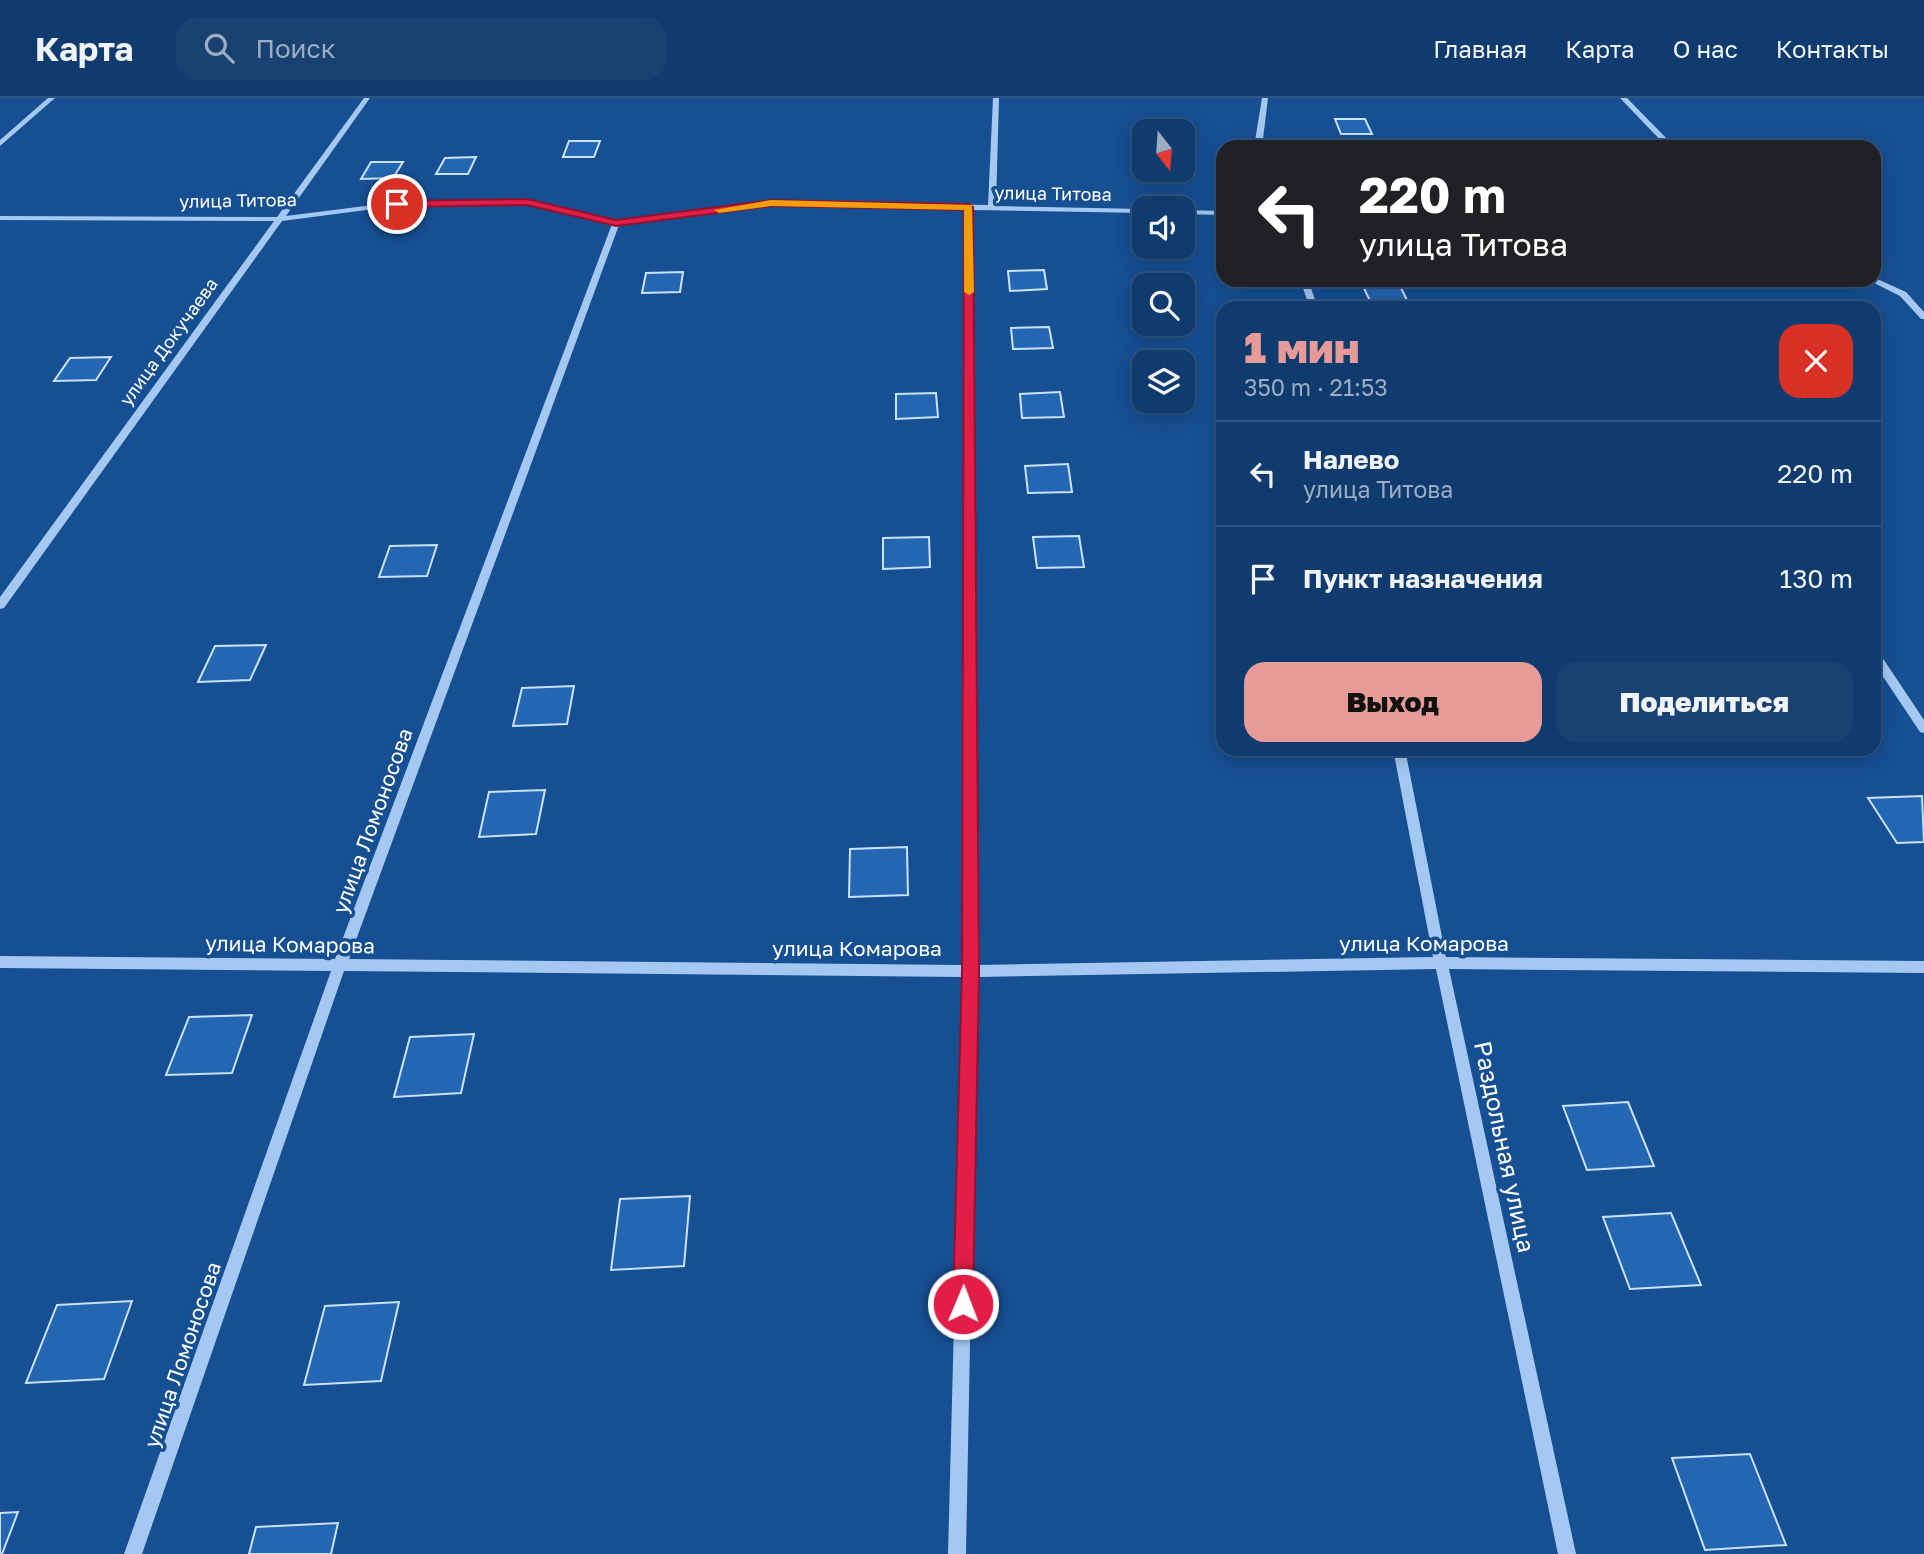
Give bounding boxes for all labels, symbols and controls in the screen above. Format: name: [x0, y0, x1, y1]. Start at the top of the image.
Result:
search box: [176, 17, 666, 80]
text: Карта: [35, 29, 134, 68]
icon: search: [200, 29, 238, 67]
text: Поиск: [256, 33, 336, 64]
text: Главная: [1433, 34, 1527, 63]
text: Карта: [1565, 34, 1635, 63]
text: О нас: [1673, 34, 1738, 63]
text: Контакты: [1776, 34, 1889, 63]
north arrow: [1132, 119, 1195, 182]
map controls: [1132, 119, 1195, 413]
text: 220 m: [1359, 165, 1506, 224]
icon: left: [1244, 168, 1335, 259]
pin: [367, 174, 427, 234]
street label: улица Титова: [994, 181, 1112, 205]
icon: arrive: [378, 185, 416, 223]
street label: улица Титова: [179, 188, 297, 212]
button: sound: [1132, 196, 1195, 259]
text: улица Титова: [1359, 225, 1568, 263]
street label: улица Докучаева: [114, 273, 222, 410]
button: search: [1132, 273, 1195, 336]
text: 1 мин: [1244, 322, 1360, 372]
button: close: [1779, 324, 1853, 398]
button: layers: [1132, 350, 1195, 413]
text: 350 m · 21:53: [1244, 373, 1388, 401]
text: Налево: [1303, 444, 1399, 475]
icon: left: [1244, 455, 1282, 493]
text: 220 m: [1777, 458, 1853, 489]
text: улица Титова: [1303, 475, 1453, 503]
icon: arrive: [1244, 560, 1282, 598]
text: Пункт назначения: [1303, 563, 1543, 594]
text: 130 m: [1780, 563, 1853, 594]
button: Выход: [1244, 662, 1542, 742]
button: Поделиться: [1556, 662, 1853, 742]
street label: улица Ломоносова: [326, 724, 418, 917]
street label: улица Комарова: [205, 930, 375, 958]
street label: улица Комарова: [1339, 930, 1509, 956]
street label: улица Комарова: [772, 935, 942, 961]
street label: Раздольная улица: [1469, 1038, 1542, 1255]
street label: улица Ломоносова: [138, 1258, 226, 1451]
position arrow: [926, 1267, 1000, 1341]

